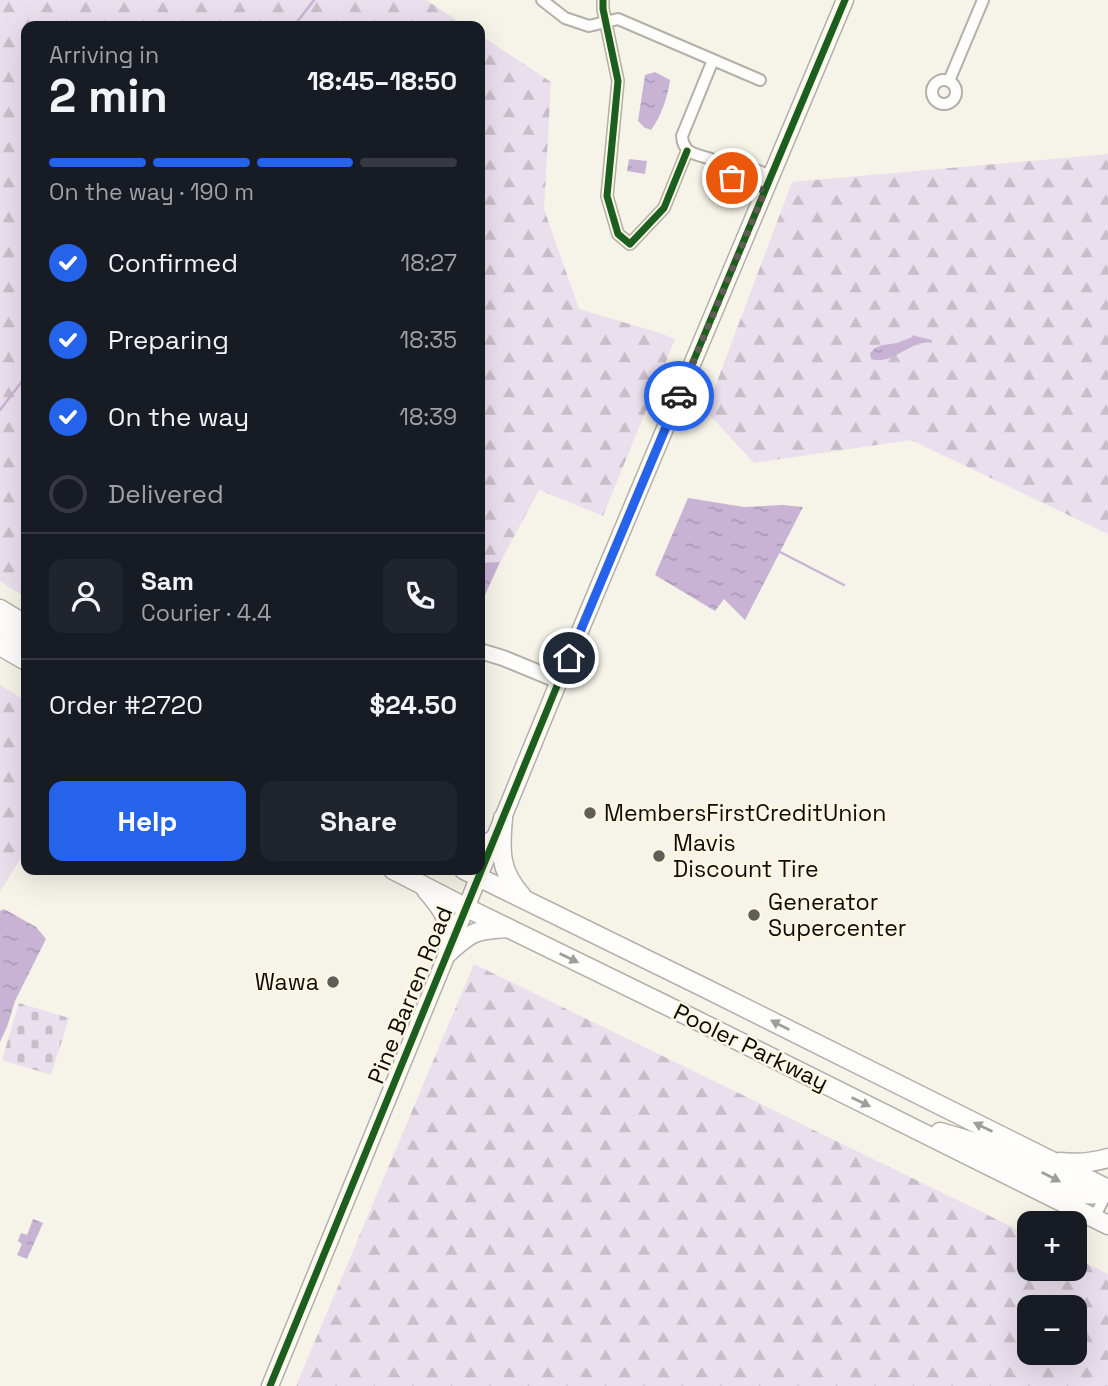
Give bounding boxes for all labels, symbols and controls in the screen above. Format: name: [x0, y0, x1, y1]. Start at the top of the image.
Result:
text: Arriving in: [49, 40, 159, 70]
text: 18:45–18:50: [307, 64, 457, 98]
text: 2 min: [49, 67, 168, 125]
pin: [702, 148, 762, 208]
icon: bag: [713, 159, 751, 197]
text: On the way · 190 m: [49, 177, 254, 207]
icon: check: [49, 244, 87, 282]
text: Confirmed: [108, 246, 238, 280]
text: 18:27: [401, 248, 457, 278]
icon: check: [49, 321, 87, 359]
text: Preparing: [108, 323, 229, 357]
text: 18:35: [400, 325, 457, 355]
courier: [644, 361, 714, 431]
icon: car: [660, 377, 698, 415]
icon: check: [49, 398, 87, 436]
text: On the way: [108, 400, 249, 434]
text: 18:39: [399, 402, 457, 432]
text: Delivered: [108, 477, 224, 511]
button: person: [49, 559, 123, 633]
button: phone: [383, 559, 457, 633]
text: Sam: [141, 564, 194, 598]
text: Courier · 4.4: [141, 598, 271, 628]
pin: [539, 628, 599, 688]
icon: home: [550, 639, 588, 677]
text: Order #2720: [49, 688, 203, 722]
text: $24.50: [369, 688, 457, 722]
button: Help: [49, 781, 246, 861]
button: Share: [260, 781, 457, 861]
place label: MembersFirstCreditUnion: [604, 798, 886, 828]
marker: MembersFirstCreditUnion: [582, 805, 598, 821]
place label: Mavis Discount Tire: [673, 828, 819, 884]
marker: Mavis Discount Tire: [651, 848, 667, 864]
place label: Generator Supercenter: [768, 887, 906, 943]
street label: Pine Barren Road: [361, 902, 459, 1088]
marker: Generator Supercenter: [746, 907, 762, 923]
one-way arrow: [559, 952, 579, 963]
place label: Wawa: [255, 967, 319, 997]
marker: Wawa: [325, 974, 341, 990]
street label: Pooler Parkway: [669, 997, 833, 1097]
one-way arrow: [769, 1019, 789, 1031]
one-way arrow: [851, 1096, 871, 1107]
one-way arrow: [973, 1121, 993, 1133]
one-way arrow: [1041, 1172, 1061, 1183]
map controls: [1017, 1211, 1087, 1365]
button: +: [1017, 1211, 1087, 1281]
button: −: [1017, 1295, 1087, 1365]

